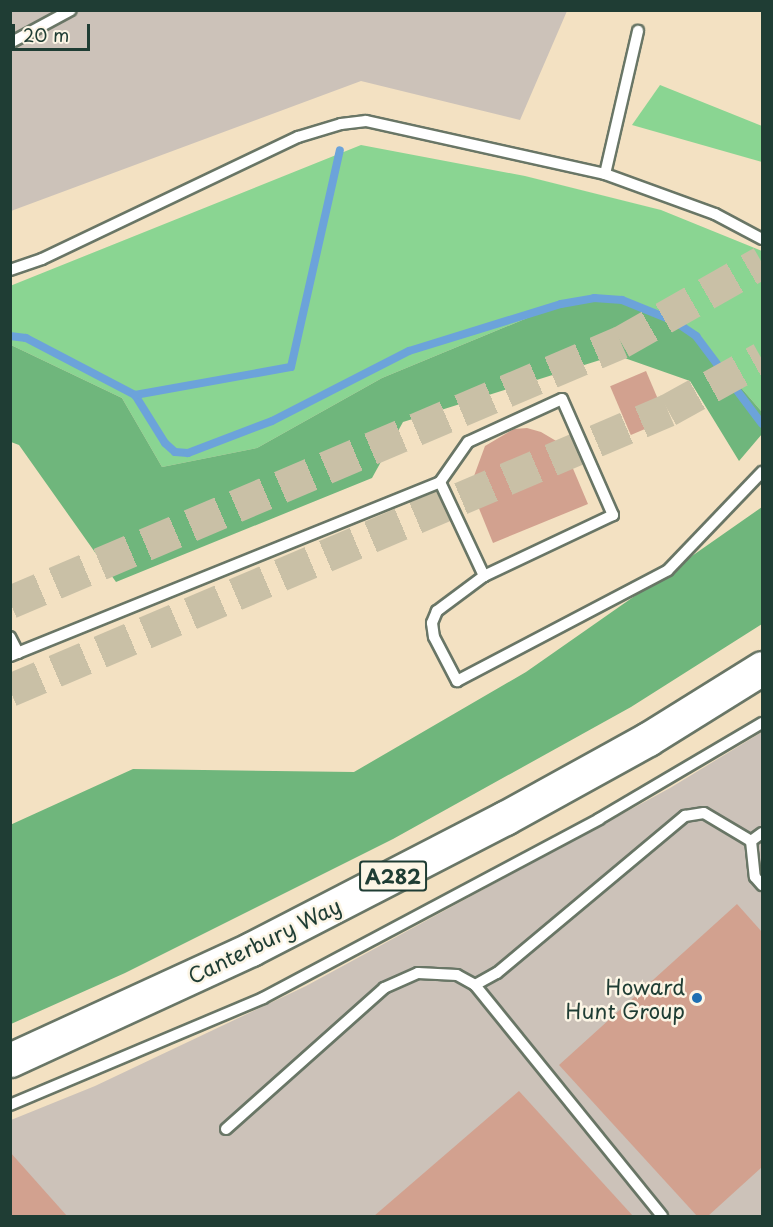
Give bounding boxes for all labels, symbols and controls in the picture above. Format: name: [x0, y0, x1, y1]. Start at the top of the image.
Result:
scale bar: [15, 12, 93, 50]
text: 20 m: [23, 21, 69, 48]
road number: A282: [358, 859, 428, 893]
street label: Canterbury Way: [183, 892, 345, 988]
place label: Howard Hunt Group: [566, 973, 685, 1023]
marker: Howard Hunt Group: [690, 991, 704, 1005]

